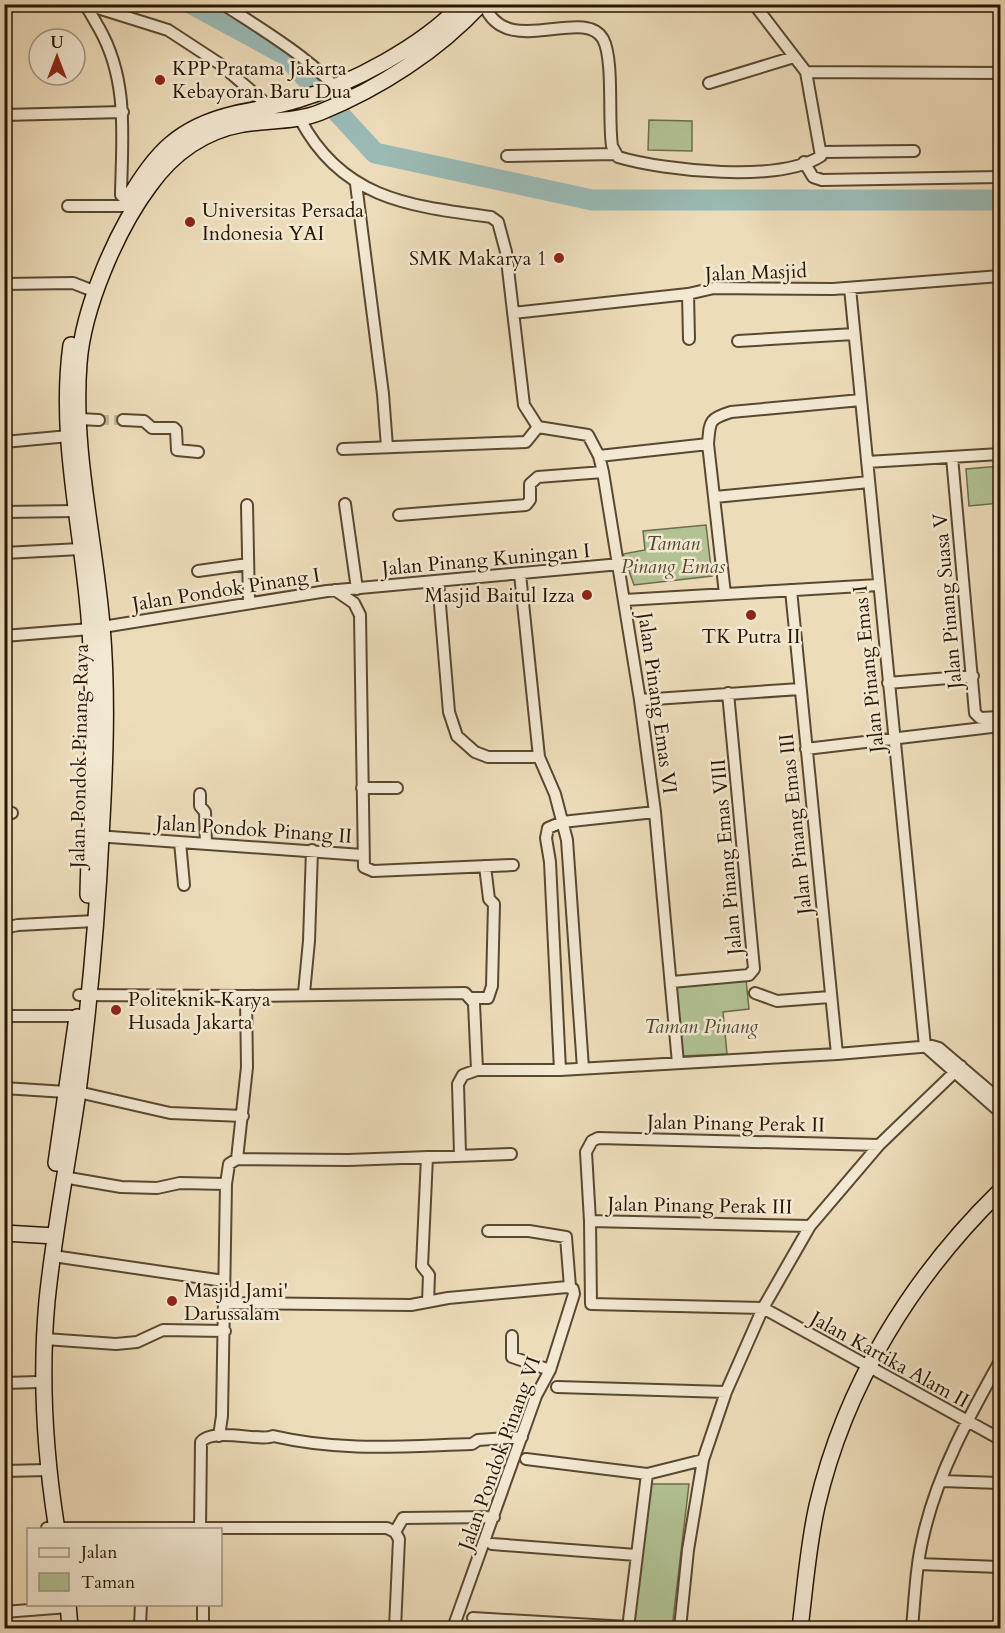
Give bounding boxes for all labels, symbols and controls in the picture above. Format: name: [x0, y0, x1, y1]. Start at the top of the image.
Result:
north arrow: [27, 27, 87, 87]
text: U: [50, 32, 64, 54]
place label: KPP Pratama Jakarta Kebayoran Baru Dua: [172, 55, 351, 105]
marker: KPP Pratama Jakarta Kebayoran Baru Dua: [153, 73, 167, 87]
place label: Universitas Persada Indonesia YAI: [202, 197, 364, 247]
marker: Universitas Persada Indonesia YAI: [183, 215, 197, 229]
place label: SMK Makarya 1: [409, 245, 547, 272]
marker: SMK Makarya 1: [552, 251, 566, 265]
street label: Jalan Masjid: [702, 257, 808, 288]
street label: Jalan Pinang Suasa V: [926, 512, 969, 693]
park label: Taman Pinang Emas: [621, 530, 725, 580]
street label: Jalan Pinang Kuningan I: [378, 537, 591, 582]
street label: Jalan Pondok Pinang I: [127, 561, 322, 618]
place label: Masjid Baitul Izza: [425, 582, 575, 609]
street label: Jalan Pinang Emas I: [846, 584, 891, 757]
marker: Masjid Baitul Izza: [580, 588, 594, 602]
street label: Jalan Pinang Emas VI: [631, 608, 684, 795]
marker: TK Putra II: [744, 608, 758, 622]
place label: TK Putra II: [701, 623, 801, 650]
street label: Jalan Pondok Pinang Raya: [64, 643, 95, 871]
street label: Jalan Pinang Emas III: [773, 732, 819, 919]
street label: Jalan Pinang Emas VIII: [704, 758, 749, 959]
street label: Jalan Pondok Pinang II: [152, 809, 353, 850]
place label: Politeknik Karya Husada Jakarta: [128, 986, 271, 1036]
marker: Politeknik Karya Husada Jakarta: [109, 1003, 123, 1017]
park label: Taman Pinang: [644, 1013, 758, 1040]
street label: Jalan Pinang Perak II: [644, 1108, 825, 1139]
street label: Jalan Pinang Perak III: [604, 1190, 793, 1221]
place label: Masjid Jami' Darussalam: [184, 1277, 288, 1327]
marker: Masjid Jami' Darussalam: [165, 1294, 179, 1308]
street label: Jalan Kartika Alam II: [803, 1303, 974, 1414]
street label: Jalan Pondok Pinang VI: [451, 1353, 547, 1557]
legend: [27, 1528, 222, 1606]
text: Jalan: [78, 1540, 118, 1565]
text: Taman: [81, 1570, 136, 1595]

